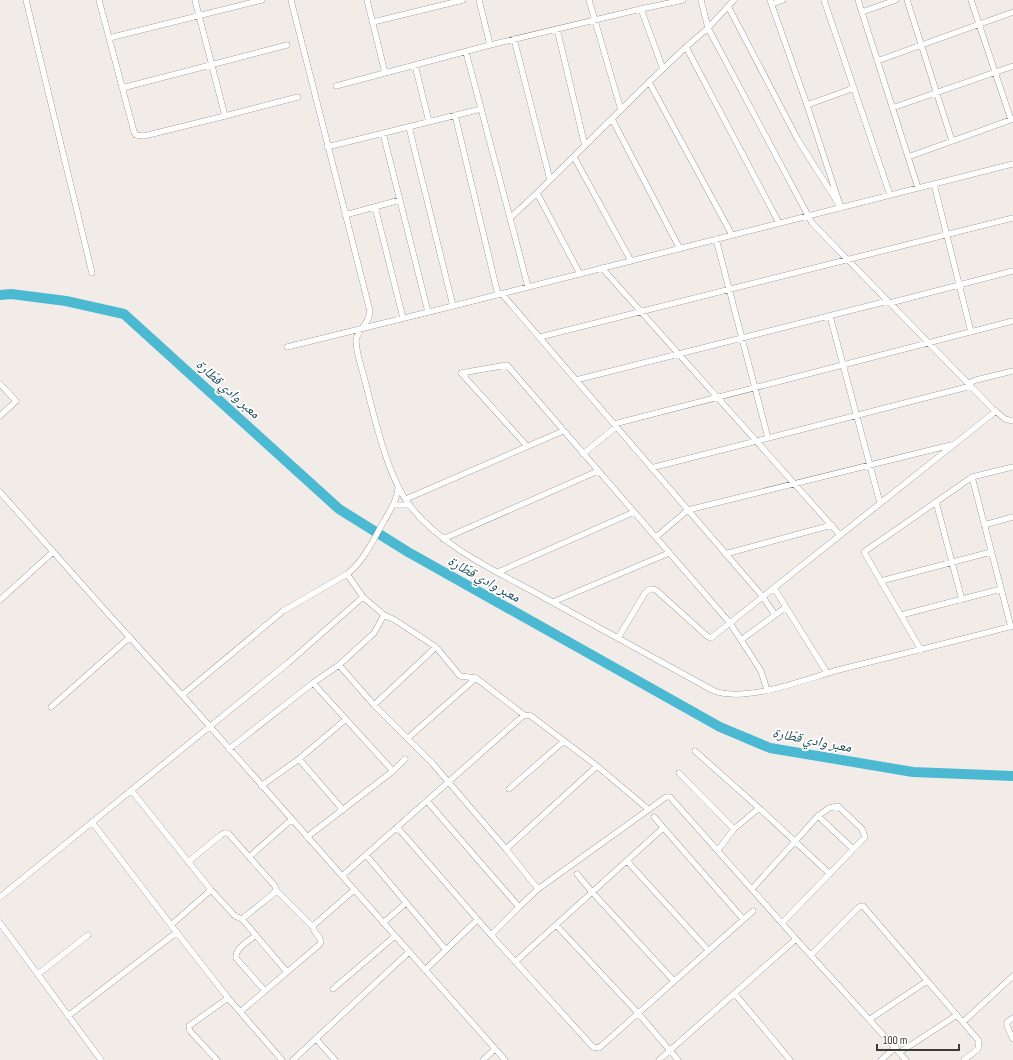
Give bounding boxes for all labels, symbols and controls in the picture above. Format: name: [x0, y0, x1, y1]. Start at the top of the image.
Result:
water label: معبر وادي قطّارة: [191, 356, 264, 424]
water label: معبر وادي قطّارة: [444, 552, 524, 608]
water label: معبر وادي قطّارة: [771, 724, 853, 759]
scale bar: [877, 1026, 959, 1052]
text: 100 m: [883, 1033, 908, 1048]

